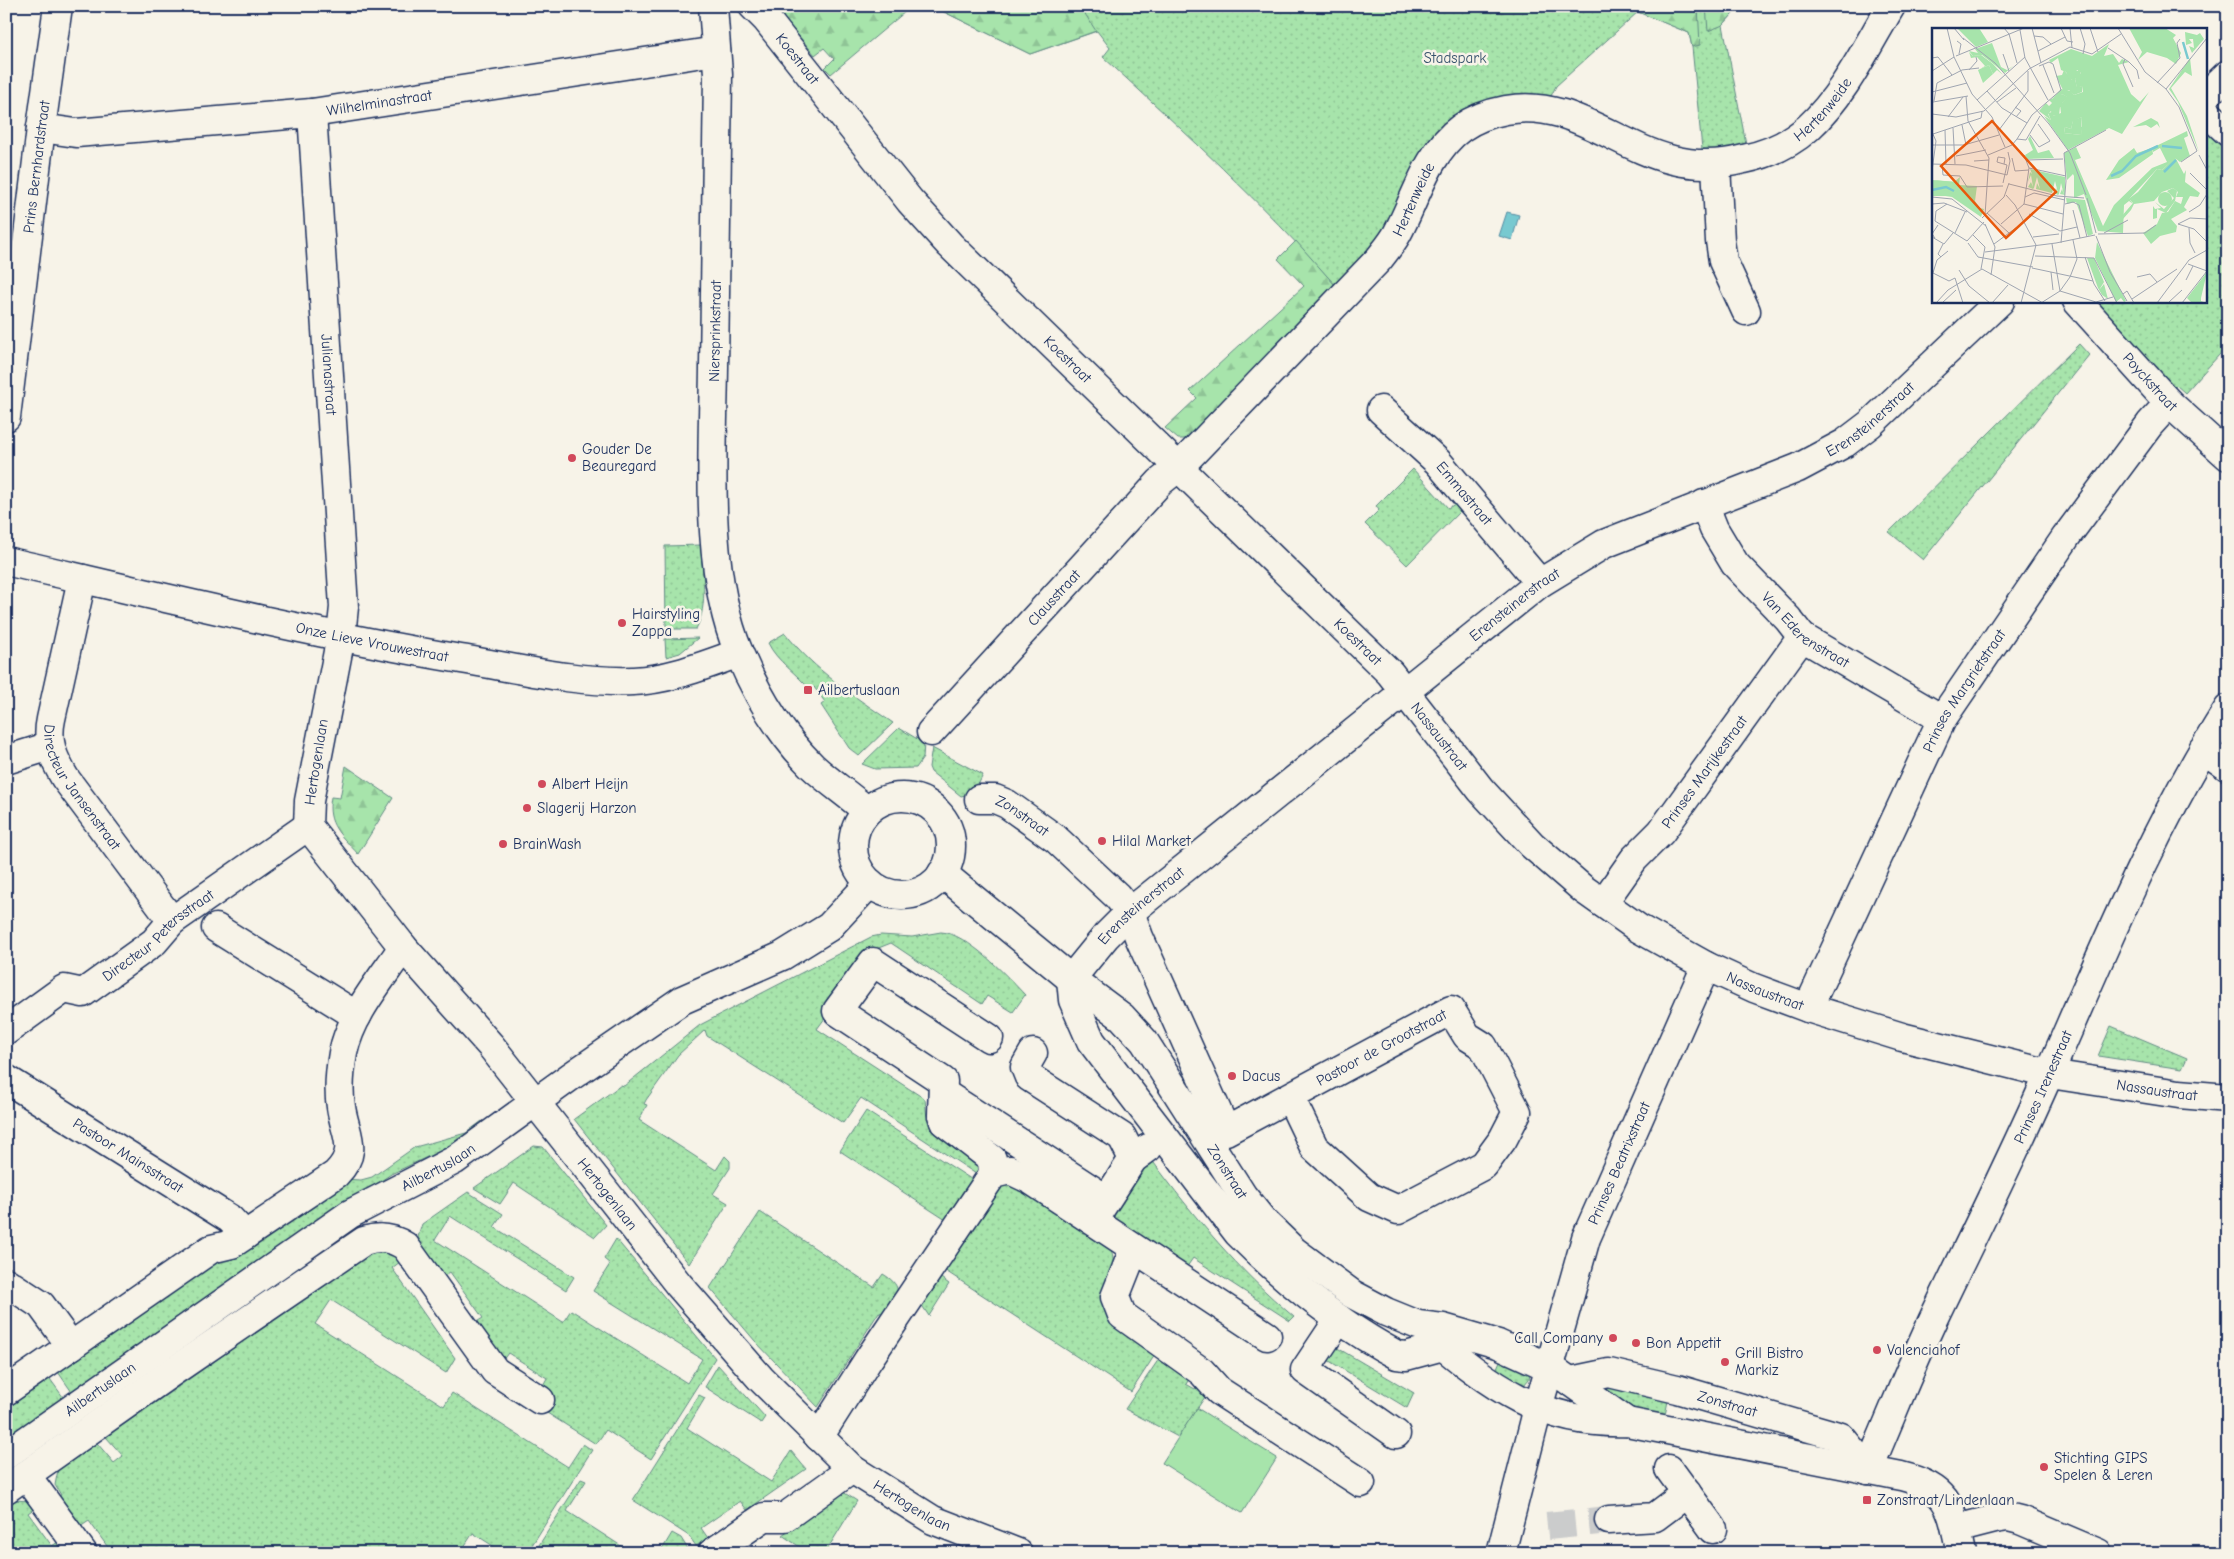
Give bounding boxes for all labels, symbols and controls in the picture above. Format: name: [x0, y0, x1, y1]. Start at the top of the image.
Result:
inset map: [1932, 28, 2206, 302]
street label: Koestraat: [772, 30, 823, 88]
park label: Stadspark: [1424, 49, 1487, 67]
street label: Hertenweide: [1790, 74, 1856, 145]
street label: Wilhelminastraat: [325, 86, 434, 120]
street label: Prins Bernhardstraat: [19, 99, 54, 234]
street label: Hertenweide: [1388, 159, 1439, 239]
street label: Niersprinkstraat: [705, 279, 725, 382]
street label: Koestraat: [1040, 332, 1096, 387]
street label: Julianastraat: [317, 333, 341, 416]
street label: Poyckstraat: [2119, 349, 2181, 415]
street label: Erensteinerstraat: [1823, 377, 1918, 461]
place label: Gouder De Beauregard: [582, 440, 657, 475]
marker: Gouder De Beauregard: [566, 452, 578, 464]
street label: Emmastraat: [1432, 458, 1497, 529]
street label: Erensteinerstraat: [1466, 564, 1564, 645]
street label: Clausstraat: [1024, 565, 1085, 630]
street label: Van Ederenstraat: [1758, 588, 1853, 672]
place label: Hairstyling Zappa: [632, 605, 700, 640]
street label: Koestraat: [1330, 614, 1386, 670]
marker: Hairstyling Zappa: [616, 617, 628, 629]
street label: Onze Lieve Vrouwestraat: [294, 618, 451, 666]
street label: Prinses Margrietstraat: [1919, 625, 2010, 755]
place label: Ailbertuslaan: [818, 681, 900, 699]
marker: Ailbertuslaan: [802, 684, 814, 696]
street label: Nassaustraat: [1407, 699, 1472, 775]
street label: Prinses Marijkestraat: [1658, 712, 1752, 832]
street label: Hertogenlaan: [300, 718, 332, 806]
street label: Directeur Jansenstraat: [40, 724, 125, 854]
place label: Albert Heijn: [552, 775, 628, 793]
marker: Albert Heijn: [536, 778, 548, 790]
street label: Zonstraat: [993, 791, 1053, 840]
place label: Slagerij Harzon: [537, 799, 637, 817]
marker: Slagerij Harzon: [521, 802, 533, 814]
place label: Hilal Market: [1112, 832, 1191, 850]
place label: BrainWash: [513, 835, 581, 853]
marker: Hilal Market: [1096, 835, 1108, 847]
marker: BrainWash: [497, 838, 509, 850]
street label: Erensteinerstraat: [1094, 863, 1189, 948]
street label: Directeur Petersstraat: [99, 885, 218, 985]
street label: Nassaustraat: [1724, 968, 1807, 1015]
street label: Pastoor de Grootstraat: [1313, 1005, 1450, 1090]
street label: Prinses Irenestraat: [2010, 1027, 2076, 1147]
place label: Dacus: [1242, 1067, 1280, 1085]
marker: Dacus: [1226, 1070, 1238, 1082]
street label: Nassaustraat: [2115, 1075, 2199, 1105]
street label: Prinses Beatrixstraat: [1584, 1098, 1654, 1227]
street label: Pastoor Mainsstraat: [70, 1114, 187, 1197]
street label: Ailbertuslaan: [398, 1139, 479, 1195]
street label: Zonstraat: [1203, 1141, 1252, 1203]
street label: Hertogenlaan: [574, 1154, 641, 1234]
place label: Call Company: [1514, 1329, 1603, 1347]
marker: Call Company: [1607, 1332, 1619, 1344]
place label: Bon Appetit: [1646, 1334, 1721, 1352]
marker: Bon Appetit: [1630, 1337, 1642, 1349]
place label: Valenciahof: [1887, 1341, 1960, 1359]
place label: Grill Bistro Markiz: [1735, 1344, 1804, 1379]
marker: Valenciahof: [1871, 1344, 1883, 1356]
marker: Grill Bistro Markiz: [1719, 1356, 1731, 1368]
street label: Ailbertuslaan: [61, 1358, 139, 1420]
street label: Zonstraat: [1695, 1386, 1760, 1421]
place label: Stichting GIPS Spelen & Leren: [2054, 1449, 2153, 1484]
marker: Stichting GIPS Spelen & Leren: [2038, 1461, 2050, 1473]
street label: Hertogenlaan: [870, 1476, 953, 1535]
place label: Zonstraat/Lindenlaan: [1877, 1491, 2015, 1509]
marker: Zonstraat/Lindenlaan: [1861, 1494, 1873, 1506]

